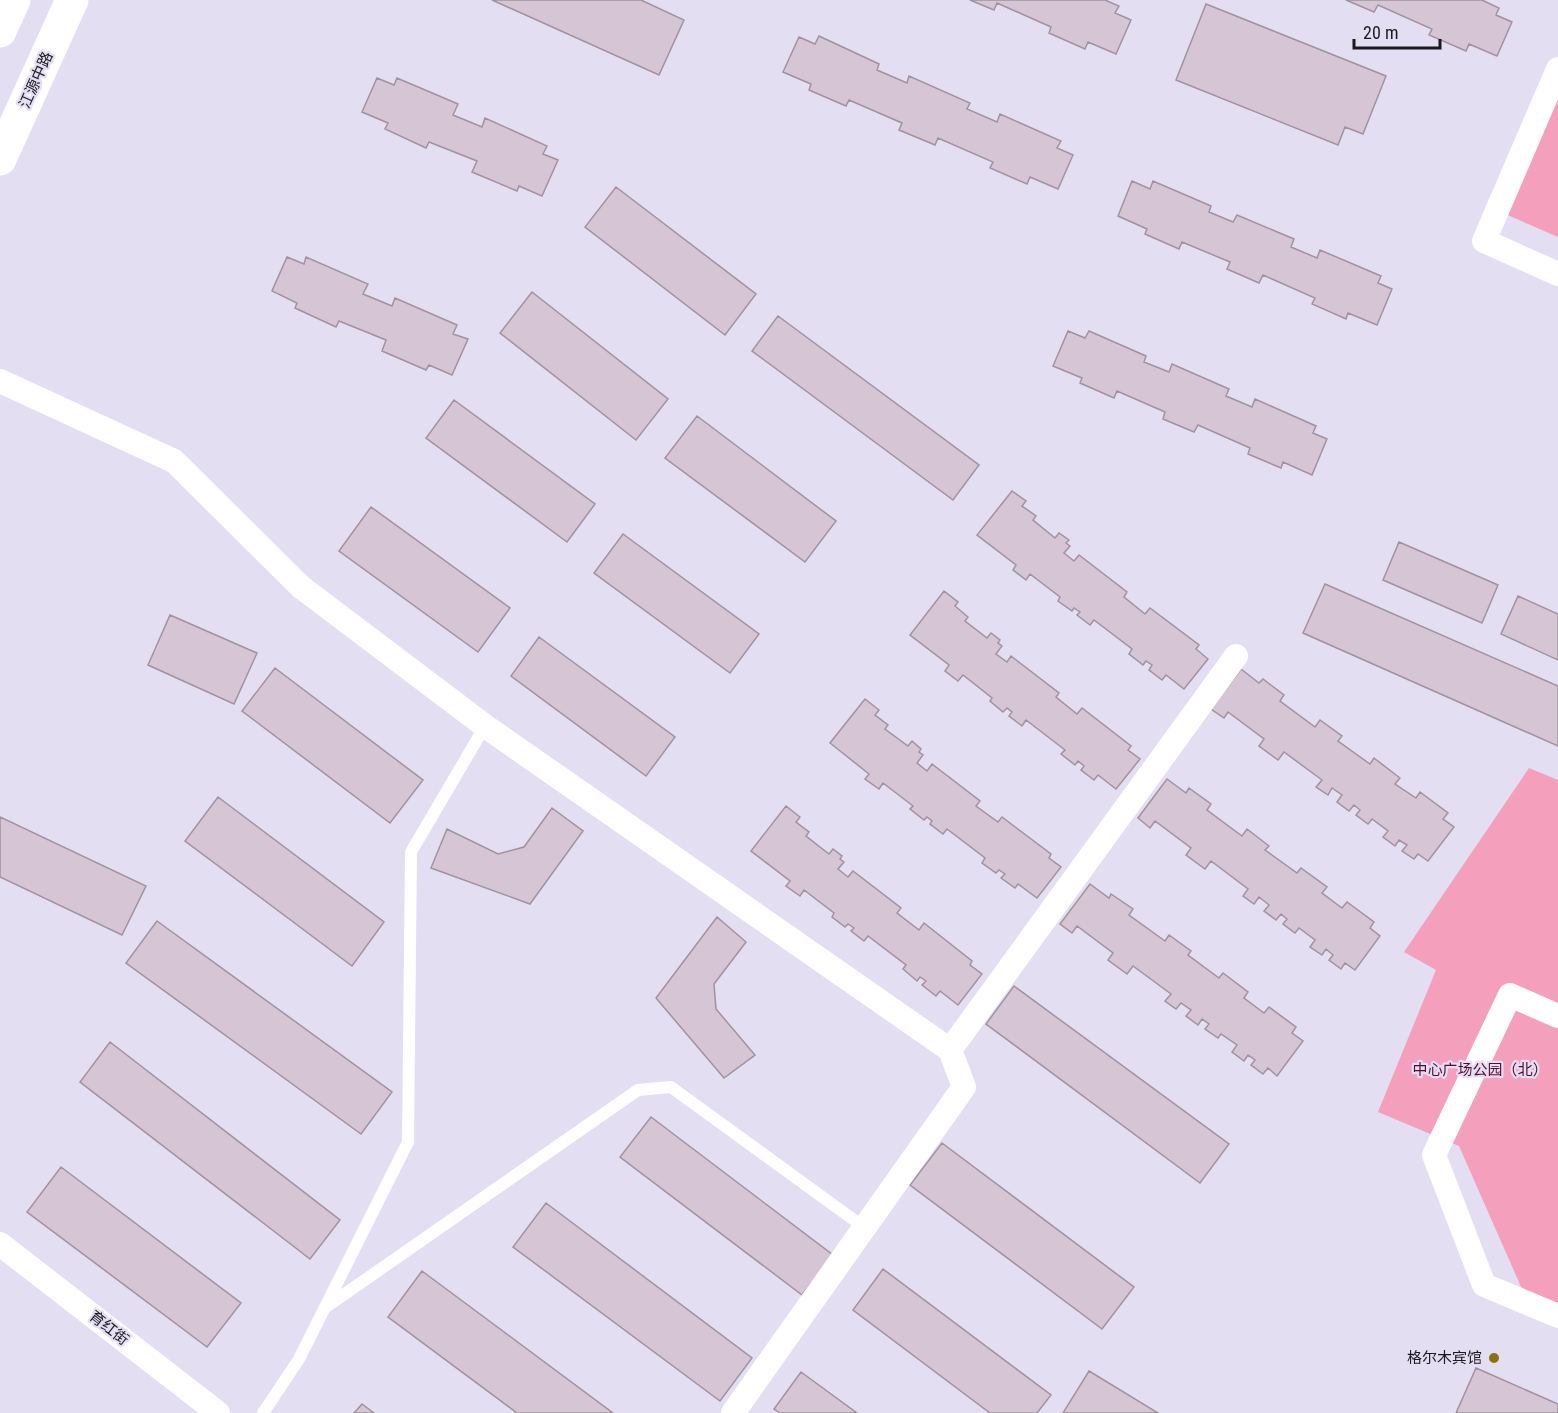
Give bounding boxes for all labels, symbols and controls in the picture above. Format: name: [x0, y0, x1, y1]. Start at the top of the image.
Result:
scale bar: [1354, 12, 1440, 50]
text: 20 m: [1363, 22, 1398, 43]
street label: 江源中路: [16, 49, 56, 111]
park label: 中心广场公园（北）: [1412, 1061, 1548, 1079]
street label: 育红街: [86, 1307, 132, 1349]
place label: 格尔木宾馆: [1407, 1349, 1482, 1367]
marker: 格尔木宾馆: [1487, 1351, 1501, 1365]

